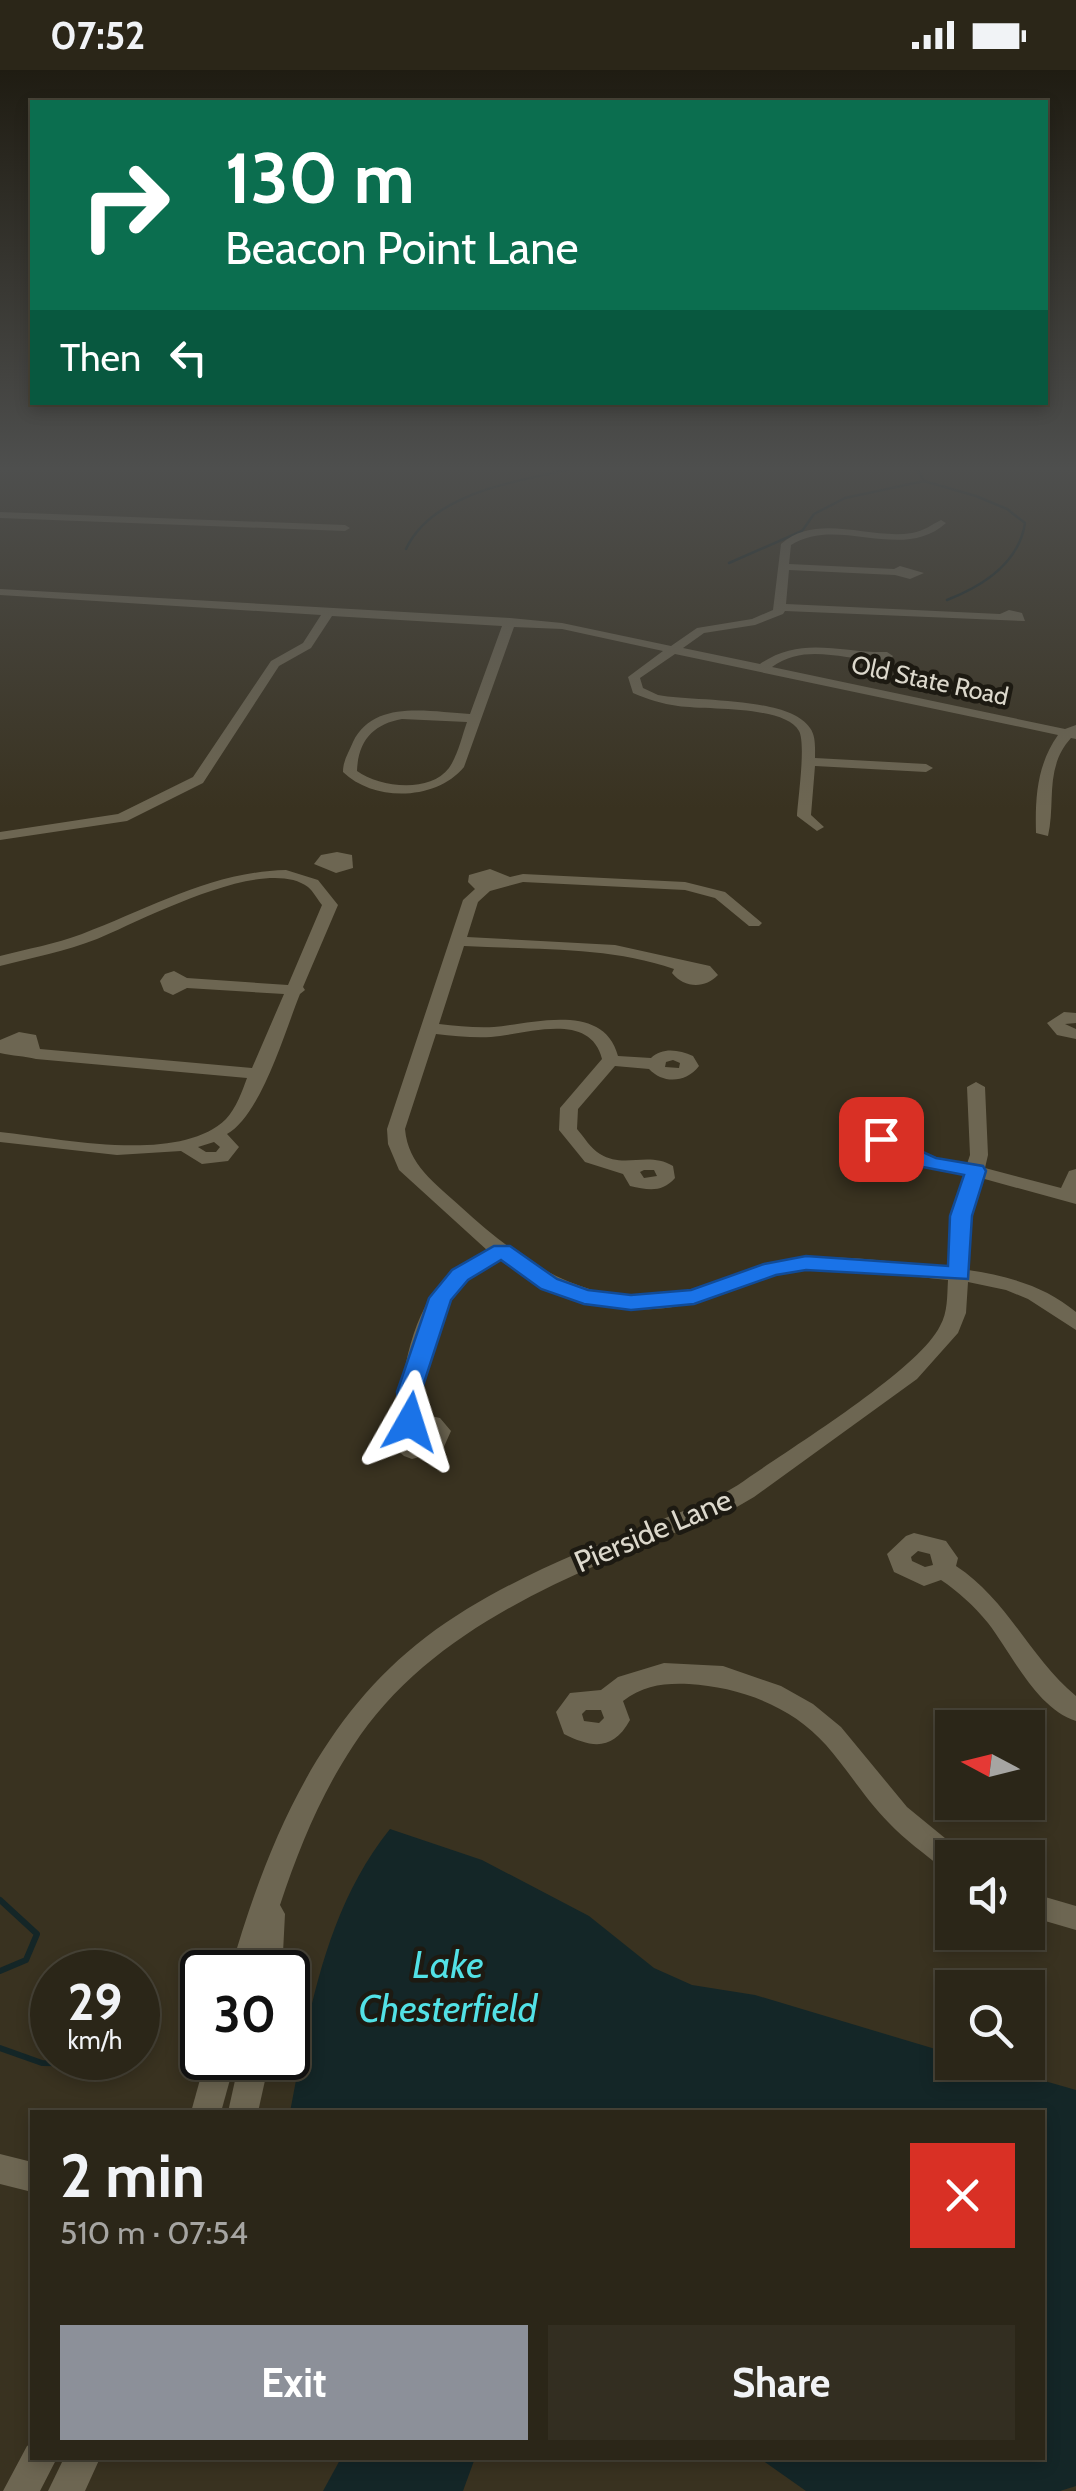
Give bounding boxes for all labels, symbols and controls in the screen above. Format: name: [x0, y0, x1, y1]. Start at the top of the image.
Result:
text: 07:52: [50, 12, 145, 59]
text: 130 m: [225, 135, 415, 221]
icon: right: [60, 140, 190, 270]
text: Beacon Point Lane: [225, 221, 579, 275]
icon: left: [161, 330, 216, 385]
text: Then: [60, 334, 141, 381]
street label: Old State Road: [849, 649, 1011, 711]
pin: [839, 1097, 924, 1182]
icon: arrive: [854, 1112, 909, 1167]
position arrow: [358, 1370, 462, 1474]
street label: Pierside Lane: [569, 1481, 737, 1580]
north arrow: [935, 1710, 1045, 1820]
map controls: [935, 1710, 1045, 2080]
button: sound: [935, 1840, 1045, 1950]
water label: Lake Chesterfield: [359, 1941, 539, 2032]
speed limit sign: 30: [180, 1950, 310, 2080]
button: search: [935, 1970, 1045, 2080]
text: 29: [68, 1972, 122, 2033]
text: km/h: [68, 2025, 122, 2055]
text: 2 min: [60, 2139, 205, 2212]
button: close: [910, 2143, 1015, 2248]
text: 510 m · 07:54: [60, 2213, 248, 2252]
button: Exit: [60, 2325, 528, 2440]
button: Share: [548, 2325, 1015, 2440]

